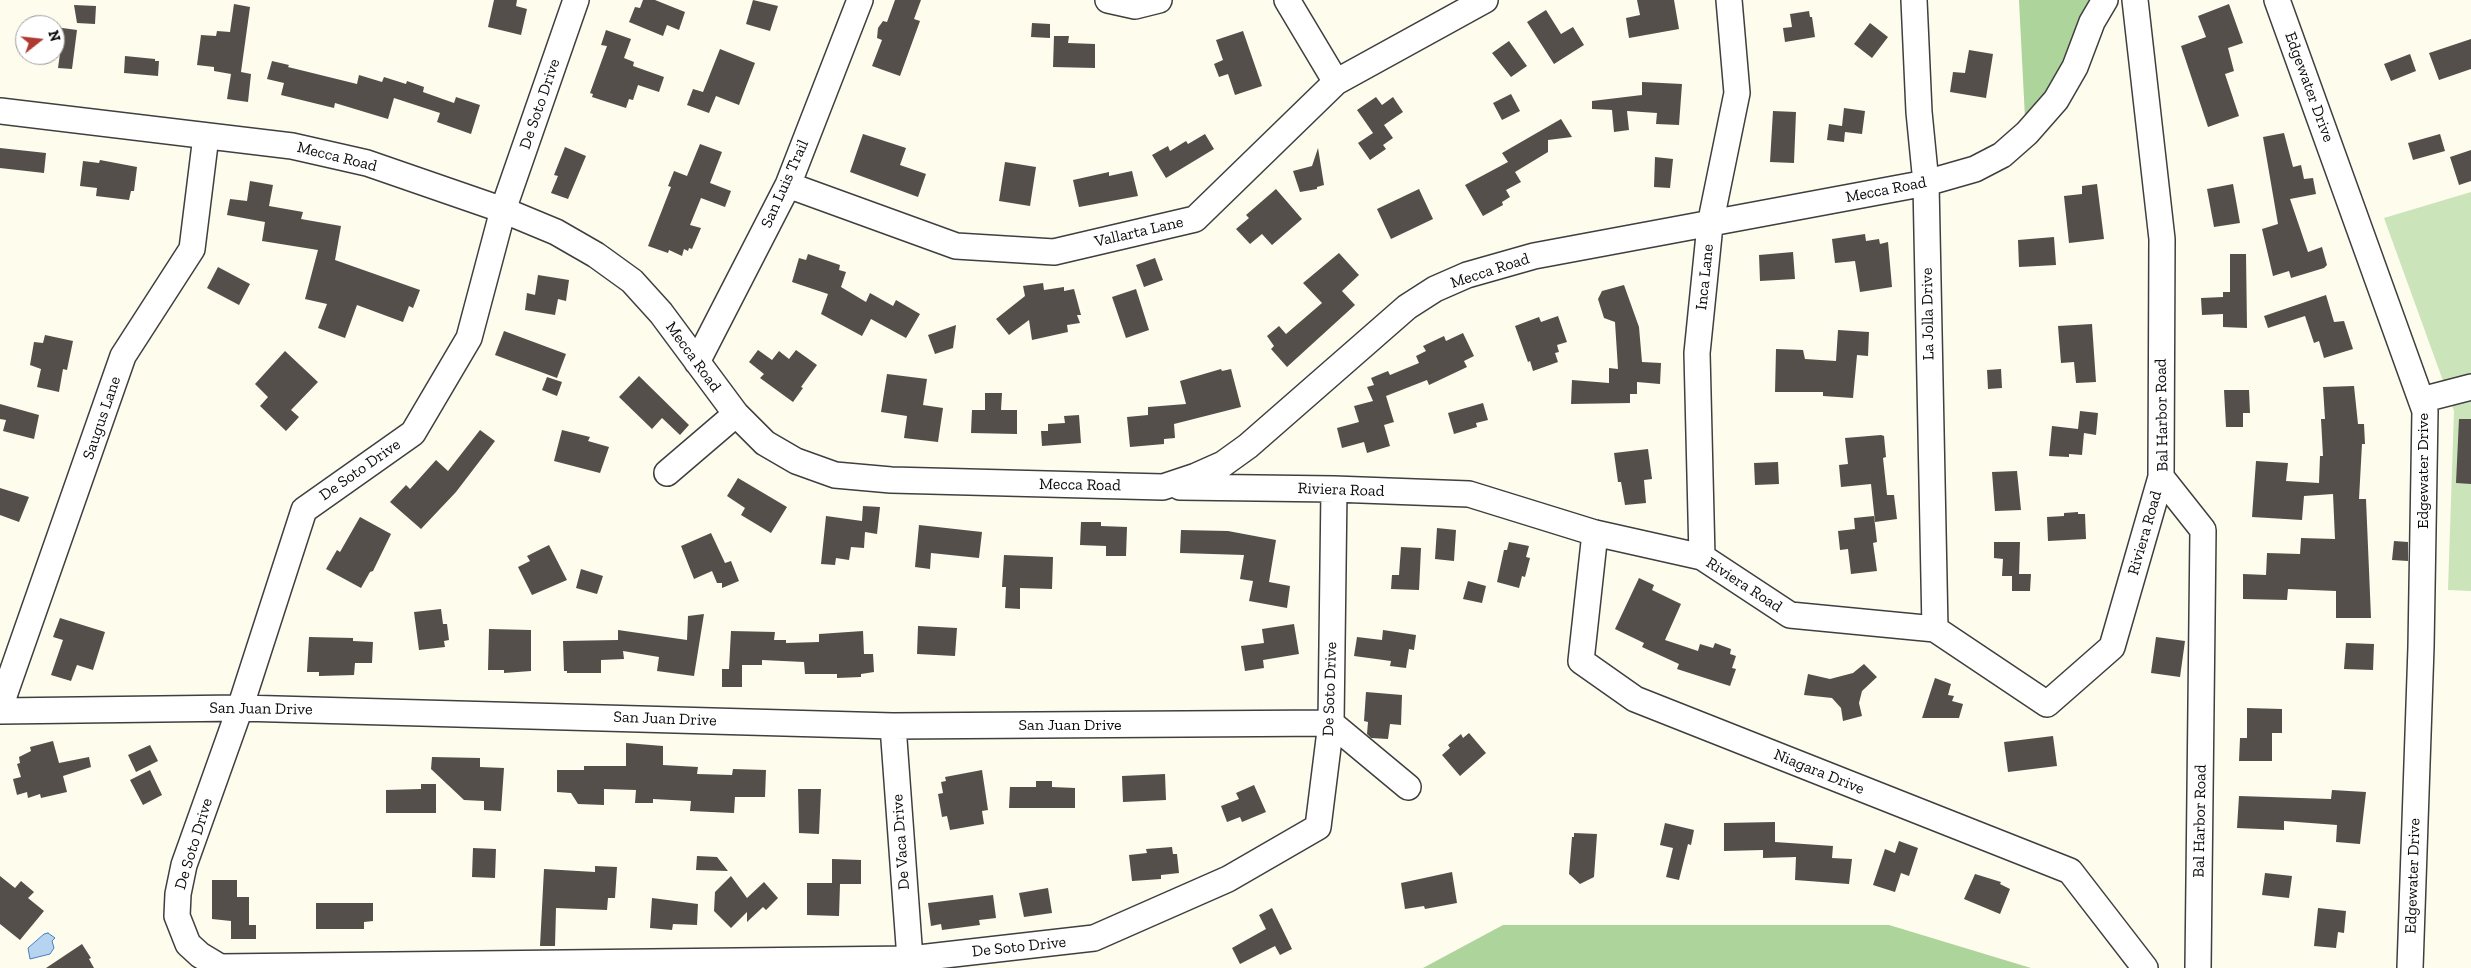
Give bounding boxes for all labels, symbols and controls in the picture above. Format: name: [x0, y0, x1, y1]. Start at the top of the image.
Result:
north arrow: [15, 15, 65, 65]
text: N: [44, 29, 64, 43]
street label: Edgewater Drive: [2280, 29, 2338, 145]
street label: De Soto Drive: [516, 56, 564, 152]
street label: San Luis Trail: [757, 137, 813, 231]
street label: Mecca Road: [295, 138, 379, 176]
street label: Mecca Road: [1844, 173, 1928, 207]
street label: Vallarta Lane: [1093, 212, 1185, 252]
street label: Inca Lane: [1692, 243, 1718, 311]
street label: Mecca Road: [1448, 249, 1532, 293]
street label: La Jolla Drive: [1918, 267, 1938, 361]
street label: Mecca Road: [661, 318, 725, 396]
street label: Bal Harbor Road: [2151, 358, 2173, 472]
street label: Saugus Lane: [79, 374, 125, 462]
street label: Edgewater Drive: [2413, 413, 2433, 529]
street label: De Soto Drive: [316, 435, 404, 505]
street label: Mecca Road: [1039, 475, 1121, 495]
street label: Riviera Road: [1297, 479, 1385, 501]
street label: Riviera Road: [2124, 489, 2166, 577]
street label: Riviera Road: [1702, 553, 1786, 617]
street label: De Soto Drive: [1319, 641, 1341, 737]
street label: San Juan Drive: [209, 699, 313, 719]
street label: San Juan Drive: [613, 708, 717, 730]
street label: San Juan Drive: [1018, 715, 1122, 735]
street label: Niagara Drive: [1771, 745, 1867, 799]
street label: Bal Harbor Road: [2189, 764, 2211, 878]
street label: De Vaca Drive: [888, 793, 914, 891]
street label: De Soto Drive: [171, 796, 217, 892]
street label: Edgewater Drive: [2401, 818, 2425, 934]
street label: De Soto Drive: [971, 933, 1067, 961]

